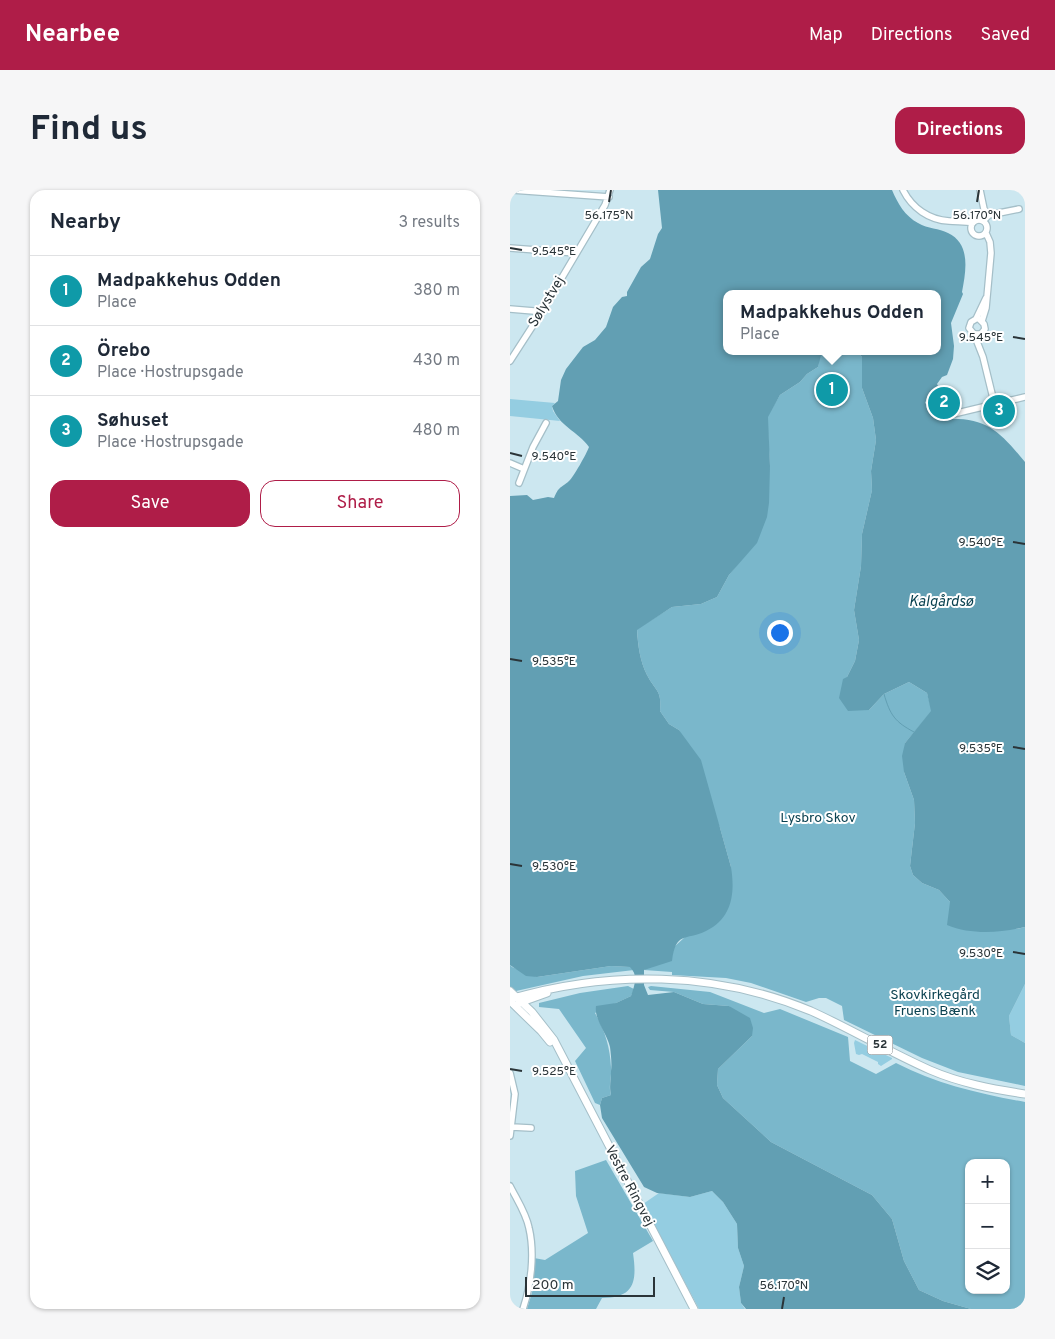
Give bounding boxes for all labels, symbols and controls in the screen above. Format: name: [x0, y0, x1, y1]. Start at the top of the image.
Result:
text: Nearbee: [25, 20, 120, 50]
text: Map: [809, 24, 843, 47]
text: Directions: [871, 24, 953, 47]
text: Saved: [981, 24, 1030, 47]
button: Directions: [895, 107, 1025, 154]
text: Find us: [30, 108, 148, 152]
text: 56.175°N: [585, 208, 633, 224]
text: 56.170°N: [953, 208, 1001, 224]
text: Nearby: [50, 209, 121, 236]
text: 3 results: [398, 213, 460, 233]
text: 9.545°E: [532, 244, 576, 260]
text: Madpakkehus Odden: [97, 269, 281, 293]
street label: Sølystvej: [525, 273, 569, 331]
text: 1: [63, 281, 69, 301]
text: 380 m: [413, 281, 460, 301]
popup: [723, 290, 941, 355]
text: Place: [97, 293, 137, 313]
text: Madpakkehus Odden: [740, 301, 924, 325]
text: Place: [740, 325, 780, 345]
text: 9.545°E: [959, 330, 1003, 346]
text: Örebo: [97, 339, 151, 363]
text: 2: [61, 351, 71, 371]
text: 430 m: [413, 351, 460, 371]
text: Place · Hostrupsgade: [97, 363, 244, 383]
pin: 1: [816, 371, 848, 409]
pin: 2: [928, 384, 960, 422]
pin: 3: [983, 392, 1015, 430]
text: Søhuset: [97, 409, 169, 433]
text: 3: [61, 421, 71, 441]
text: 480 m: [413, 421, 460, 441]
text: Place · Hostrupsgade: [97, 433, 244, 453]
text: 9.540°E: [532, 449, 576, 465]
button: Save: [50, 480, 250, 527]
button: Share: [260, 480, 460, 527]
text: 9.540°E: [959, 535, 1003, 551]
water label: Kalgårdsø: [909, 593, 974, 612]
your location: [767, 620, 793, 646]
text: 9.535°E: [532, 654, 576, 670]
text: 9.535°E: [959, 741, 1003, 757]
park label: Lysbro Skov: [780, 810, 856, 827]
text: 9.530°E: [532, 859, 576, 875]
text: 9.530°E: [959, 946, 1003, 962]
park label: Skovkirkegård Fruens Bænk: [890, 987, 980, 1020]
road number: 52: [868, 1036, 892, 1054]
text: 9.525°E: [532, 1064, 576, 1080]
street label: Vestre Ringvej: [601, 1143, 657, 1229]
map controls: [965, 1159, 1010, 1294]
button: +: [965, 1159, 1010, 1204]
button: −: [965, 1204, 1010, 1249]
button: layers: [965, 1249, 1010, 1294]
scale bar: [525, 1274, 655, 1297]
text: 200 m: [532, 1277, 574, 1294]
text: 56.170°N: [760, 1278, 808, 1294]

